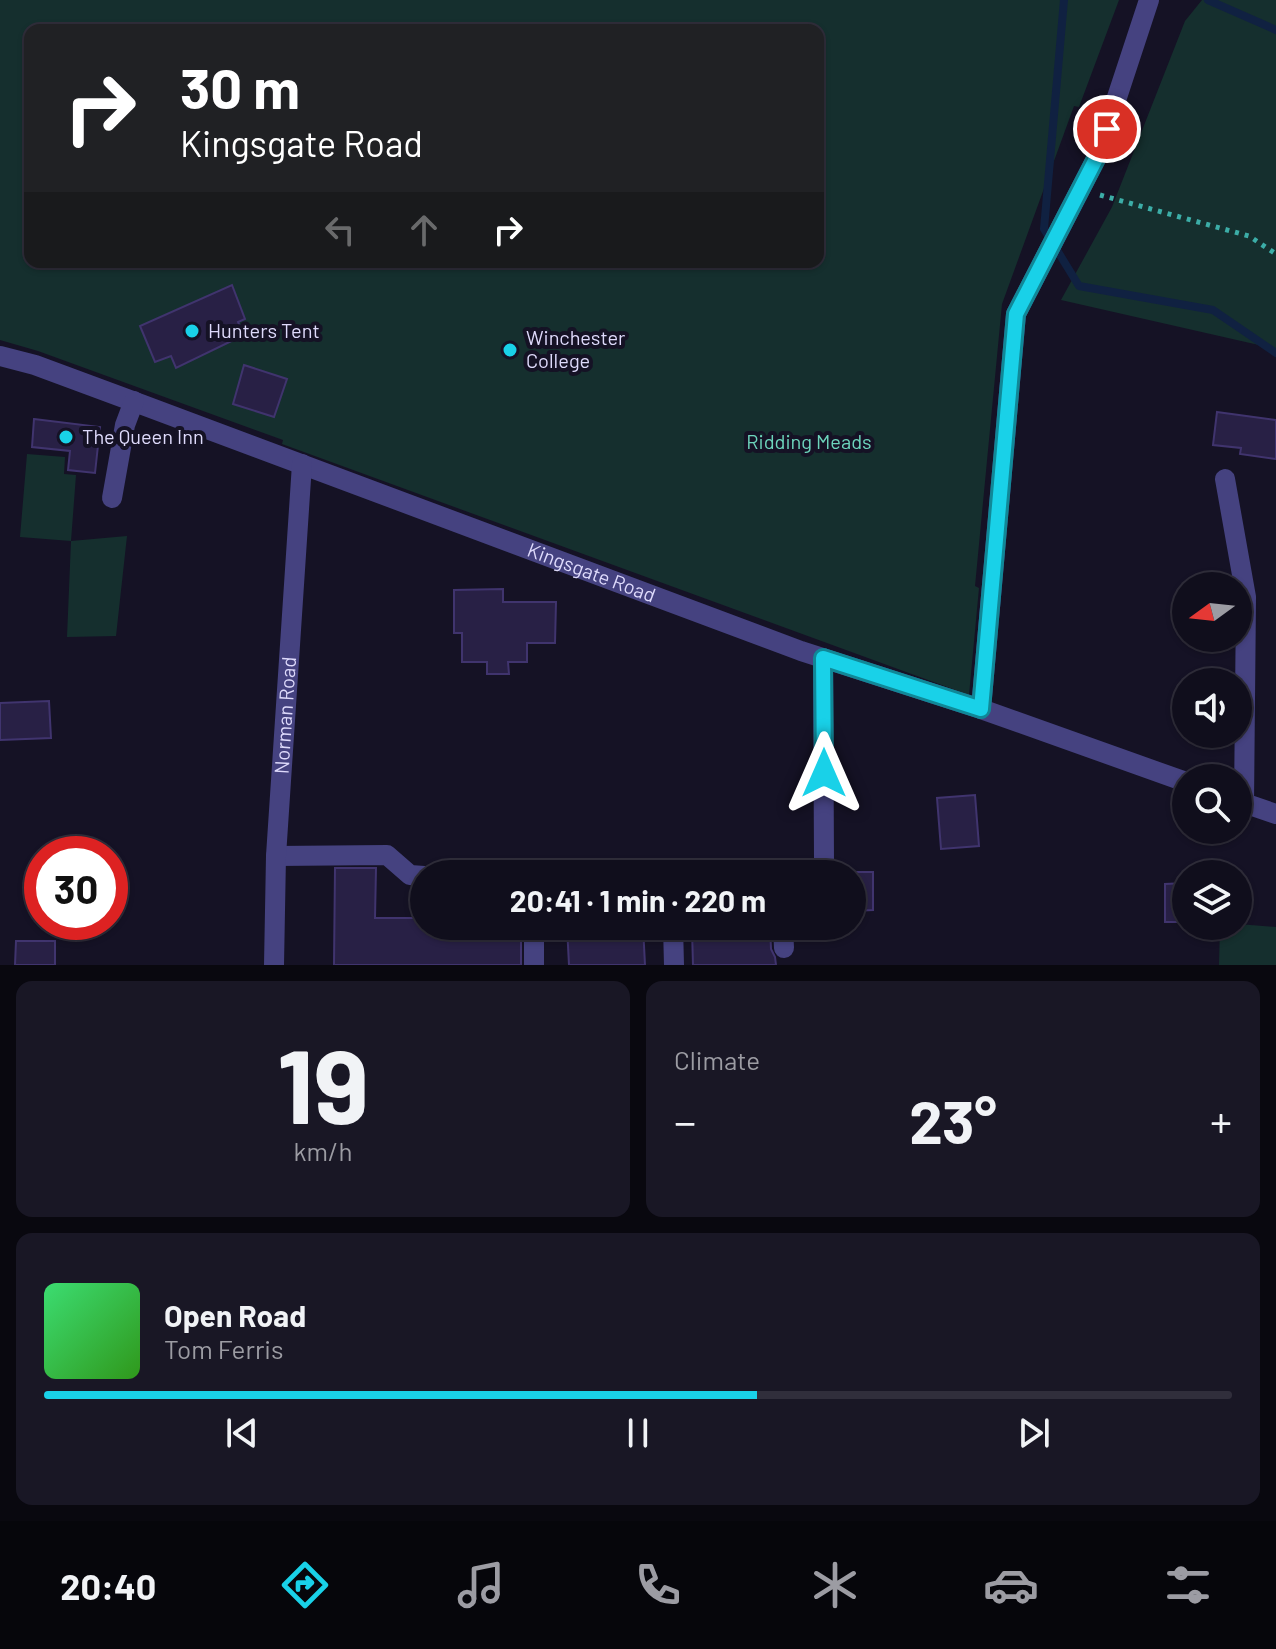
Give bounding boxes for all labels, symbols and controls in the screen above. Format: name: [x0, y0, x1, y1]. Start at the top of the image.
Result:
text: 30 m: [180, 53, 300, 120]
icon: right: [48, 56, 152, 160]
pin: [1073, 95, 1141, 163]
icon: arrive: [1085, 107, 1129, 151]
text: Kingsgate Road: [180, 121, 423, 164]
icon: left: [318, 208, 362, 252]
icon: ahead: [402, 208, 446, 252]
icon: right: [486, 208, 530, 252]
place label: Hunters Tent: [208, 318, 320, 342]
marker: Hunters Tent: [183, 322, 201, 340]
place label: Winchester College: [526, 325, 625, 372]
marker: Winchester College: [501, 341, 519, 359]
place label: The Queen Inn: [82, 424, 204, 448]
marker: The Queen Inn: [57, 428, 75, 446]
park label: Ridding Meads: [746, 429, 872, 453]
street label: Kingsgate Road: [524, 537, 659, 607]
north arrow: [1172, 572, 1252, 652]
map controls: [1172, 572, 1252, 940]
street label: Norman Road: [268, 656, 300, 775]
button: sound: [1172, 668, 1252, 748]
position arrow: [782, 731, 866, 815]
button: search: [1172, 764, 1252, 844]
speed limit sign: 30: [24, 836, 128, 940]
button: layers: [1172, 860, 1252, 940]
text: 20:41 · 1 min · 220 m: [510, 882, 766, 918]
text: 19: [277, 1020, 369, 1145]
text: Climate: [674, 1044, 760, 1075]
text: 23°: [909, 1084, 997, 1156]
text: −: [674, 1094, 696, 1147]
text: +: [1210, 1094, 1232, 1147]
text: km/h: [294, 1135, 352, 1166]
text: Open Road: [164, 1297, 306, 1333]
text: Tom Ferris: [164, 1333, 284, 1364]
icon: previous: [220, 1411, 264, 1455]
icon: pause: [616, 1411, 660, 1455]
icon: next: [1012, 1411, 1056, 1455]
icon: directions: [277, 1557, 333, 1613]
icon: music: [453, 1557, 509, 1613]
icon: phone: [630, 1557, 686, 1613]
icon: climate: [807, 1557, 863, 1613]
icon: car: [983, 1557, 1039, 1613]
icon: filters: [1160, 1557, 1216, 1613]
text: 20:40: [60, 1564, 156, 1607]

